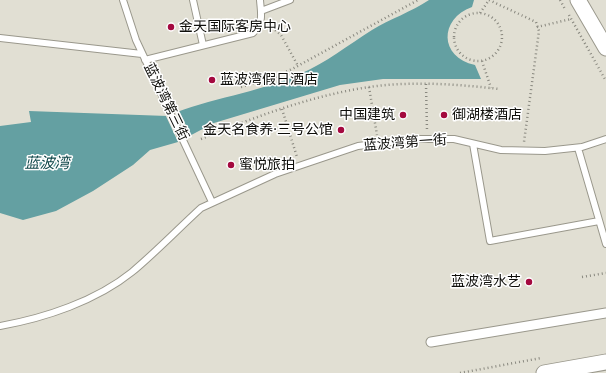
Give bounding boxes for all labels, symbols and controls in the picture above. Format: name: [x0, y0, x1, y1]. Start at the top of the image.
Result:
place label: 金天国际客房中心: [179, 19, 291, 35]
marker: 金天国际客房中心: [166, 22, 176, 32]
street label: 蓝波湾第三街: [140, 61, 192, 143]
place label: 蓝波湾假日酒店: [220, 72, 318, 88]
marker: 蓝波湾假日酒店: [207, 75, 217, 85]
place label: 中国建筑: [339, 107, 395, 123]
place label: 御湖楼酒店: [452, 107, 522, 123]
marker: 中国建筑: [398, 110, 408, 120]
marker: 御湖楼酒店: [439, 110, 449, 120]
place label: 金天名食养·三号公馆: [203, 122, 333, 138]
marker: 金天名食养·三号公馆: [336, 125, 346, 135]
street label: 蓝波湾第一街: [363, 132, 447, 154]
water label: 蓝波湾: [25, 155, 69, 173]
place label: 蜜悦旅拍: [239, 157, 295, 173]
marker: 蜜悦旅拍: [226, 160, 236, 170]
place label: 蓝波湾水艺: [451, 274, 521, 290]
marker: 蓝波湾水艺: [524, 277, 534, 287]

